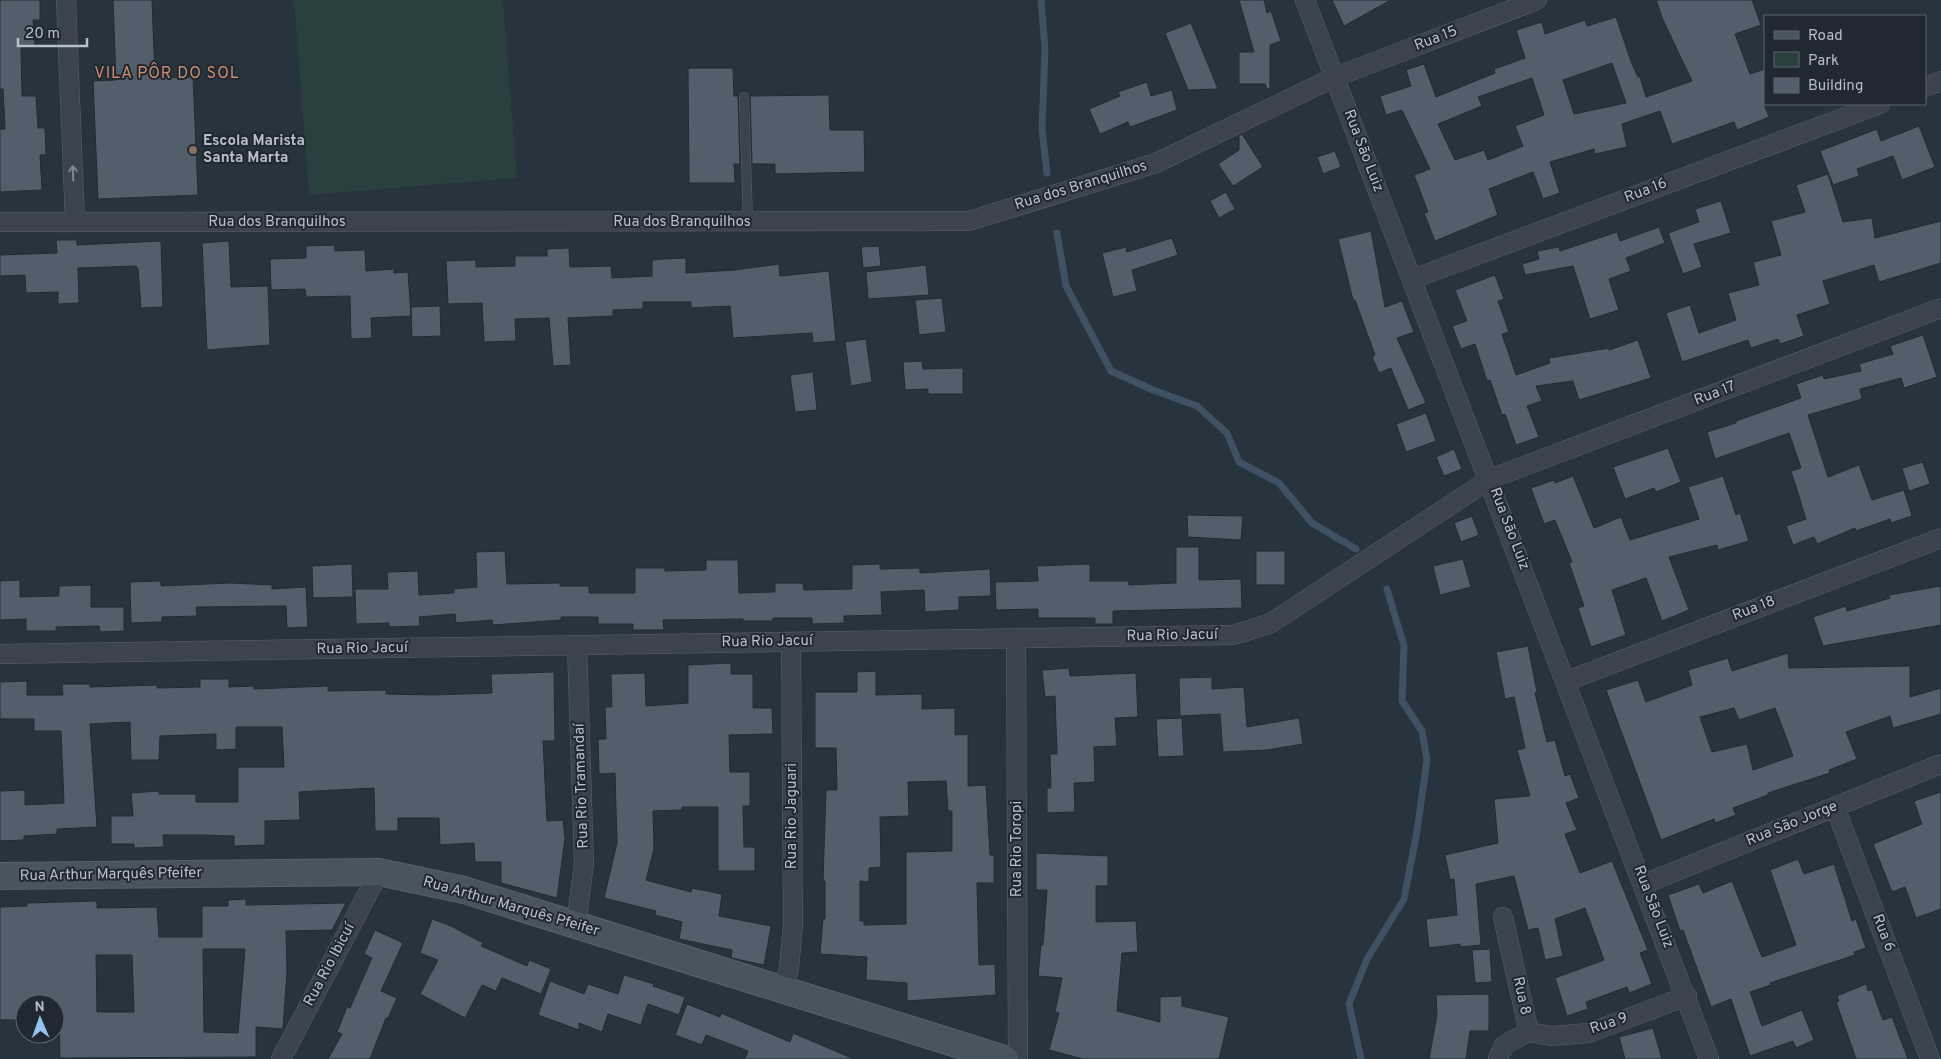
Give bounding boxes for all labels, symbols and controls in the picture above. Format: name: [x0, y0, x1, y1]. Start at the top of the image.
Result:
scale bar: [18, 15, 86, 47]
legend: [1764, 15, 1926, 105]
street label: Rua 15: [1412, 22, 1460, 56]
text: 20 m: [25, 25, 60, 44]
text: Road: [1808, 27, 1843, 46]
text: Park: [1808, 52, 1839, 71]
district label: VILA PÔR DO SOL: [94, 62, 240, 84]
text: Building: [1808, 77, 1863, 96]
street label: Rua São Luiz: [1339, 107, 1387, 195]
place label: Escola Marista Santa Marta: [203, 132, 305, 168]
marker: Escola Marista Santa Marta: [187, 144, 199, 156]
street label: Rua dos Branquilhos: [1012, 157, 1150, 215]
one-way arrow: [69, 166, 78, 182]
street label: Rua 16: [1622, 174, 1670, 208]
street label: Rua dos Branquilhos: [208, 213, 346, 232]
street label: Rua dos Branquilhos: [613, 213, 751, 232]
street label: Rua 17: [1691, 377, 1739, 411]
street label: Rua São Luiz: [1485, 485, 1533, 573]
street label: Rua 18: [1730, 592, 1778, 626]
street label: Rua Rio Jacuí: [1126, 626, 1219, 646]
street label: Rua Rio Jacuí: [721, 632, 814, 652]
street label: Rua Rio Jacuí: [316, 639, 409, 659]
street label: Rua Rio Tramandaí: [570, 722, 594, 849]
street label: Rua Rio Jaguari: [783, 763, 802, 869]
street label: Rua São Jorge: [1744, 797, 1840, 851]
street label: Rua Rio Toropi: [1008, 801, 1027, 897]
street label: Rua São Luiz: [1629, 863, 1677, 951]
street label: Rua Arthur Marquês Pfeifer: [20, 864, 203, 886]
street label: Rua Arthur Marquês Pfeifer: [421, 873, 602, 941]
street label: Rua 6: [1867, 912, 1899, 954]
street label: Rua Rio Ibicuí: [300, 919, 360, 1010]
street label: Rua 8: [1508, 975, 1534, 1017]
north arrow: [15, 994, 65, 1044]
text: N: [34, 999, 45, 1016]
street label: Rua 9: [1588, 1009, 1630, 1039]

